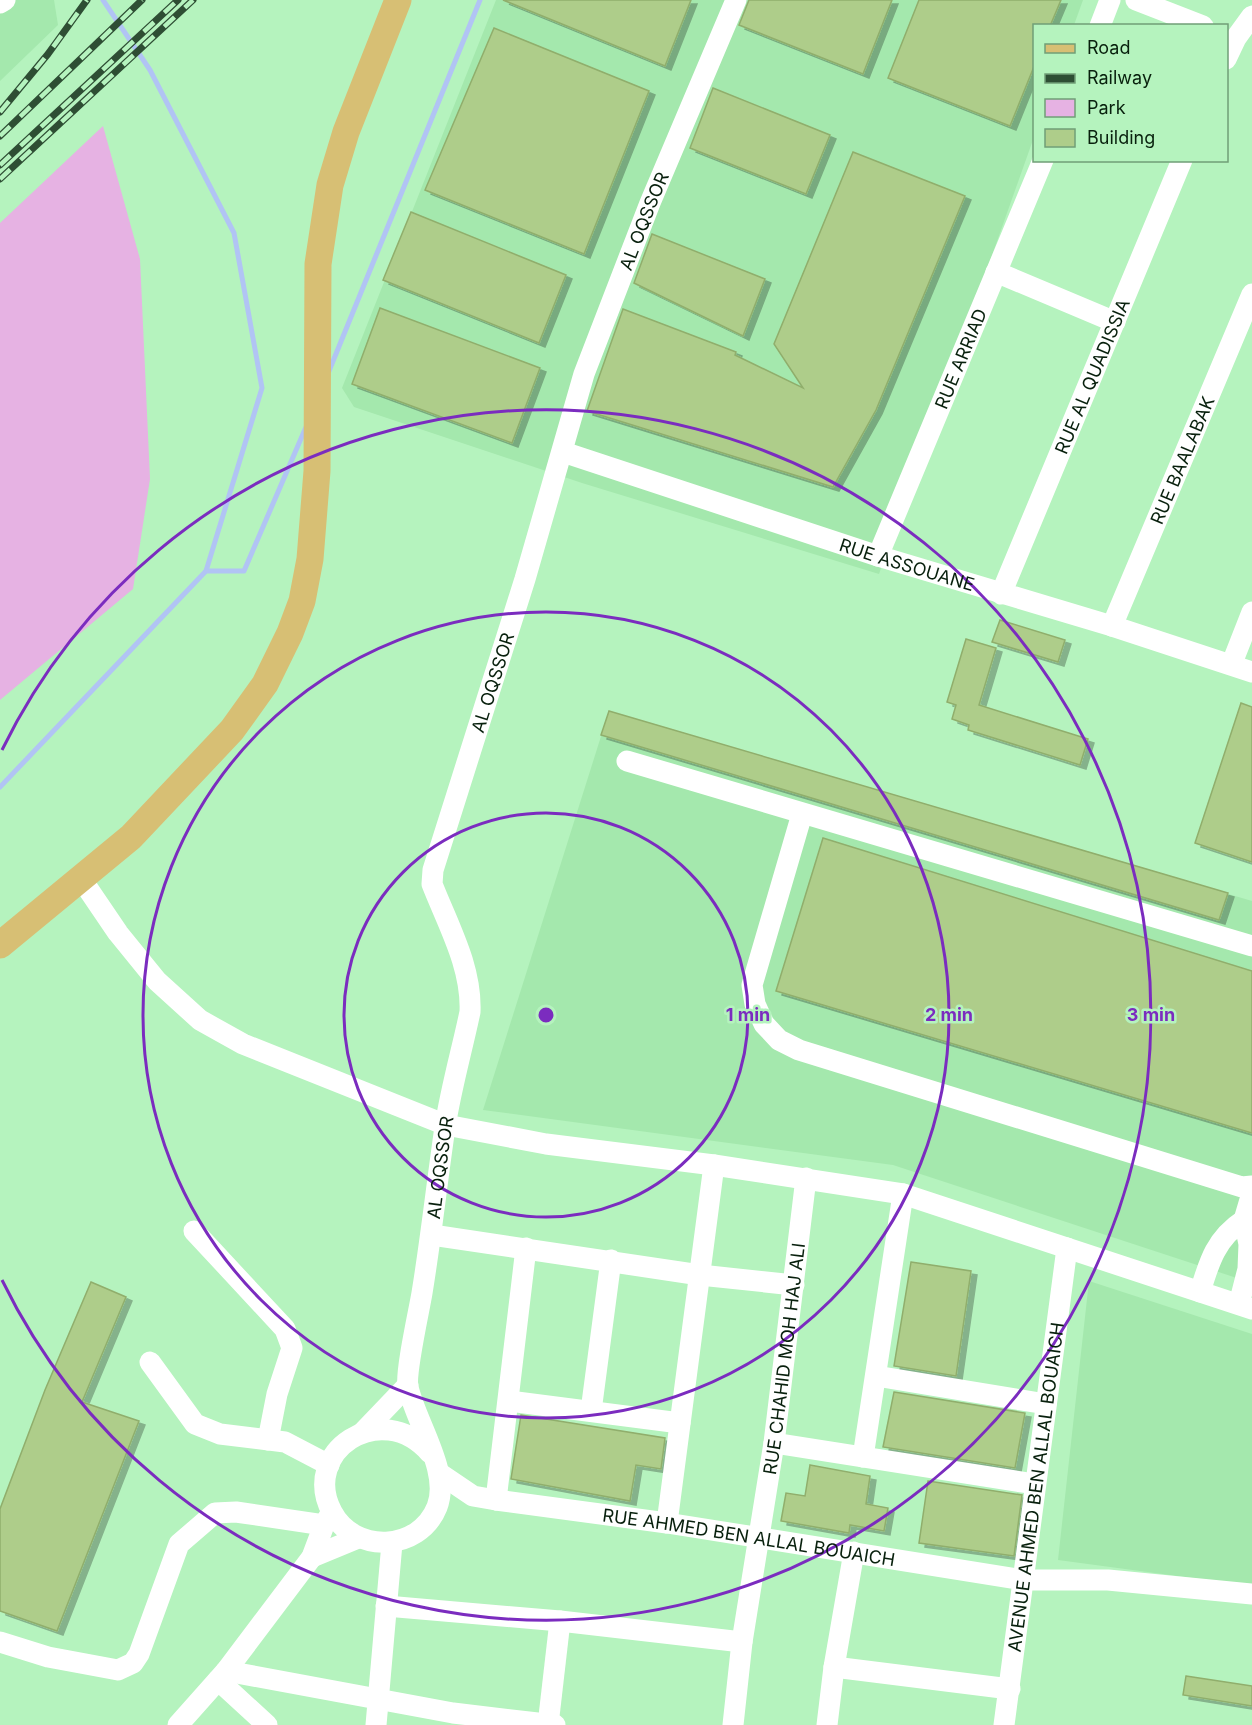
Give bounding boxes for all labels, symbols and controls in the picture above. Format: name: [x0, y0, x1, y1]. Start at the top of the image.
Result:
legend: [1033, 24, 1228, 162]
text: Road: [1087, 37, 1130, 58]
text: Railway: [1087, 67, 1152, 88]
text: Park: [1087, 97, 1126, 118]
text: Building: [1087, 127, 1155, 148]
street label: AL OQSSOR: [615, 168, 673, 273]
street label: RUE AL QUADISSIA: [1050, 296, 1133, 457]
street label: RUE ARRIAD: [930, 305, 991, 412]
street label: RUE BAALABAK: [1146, 393, 1218, 527]
street label: RUE ASSOUANE: [837, 534, 977, 595]
street label: AL OQSSOR: [467, 629, 518, 735]
text: 1 min: [726, 1004, 770, 1025]
text: 2 min: [925, 1004, 973, 1025]
text: 3 min: [1127, 1004, 1175, 1025]
centre of rings: [536, 1005, 556, 1025]
street label: AL OQSSOR: [422, 1114, 457, 1220]
street label: RUE CHAHID MOH HAJ ALI: [759, 1242, 809, 1476]
street label: AVENUE AHMED BEN ALLAL BOUAICH: [1003, 1321, 1068, 1653]
street label: RUE AHMED BEN ALLAL BOUAICH: [601, 1504, 897, 1570]

